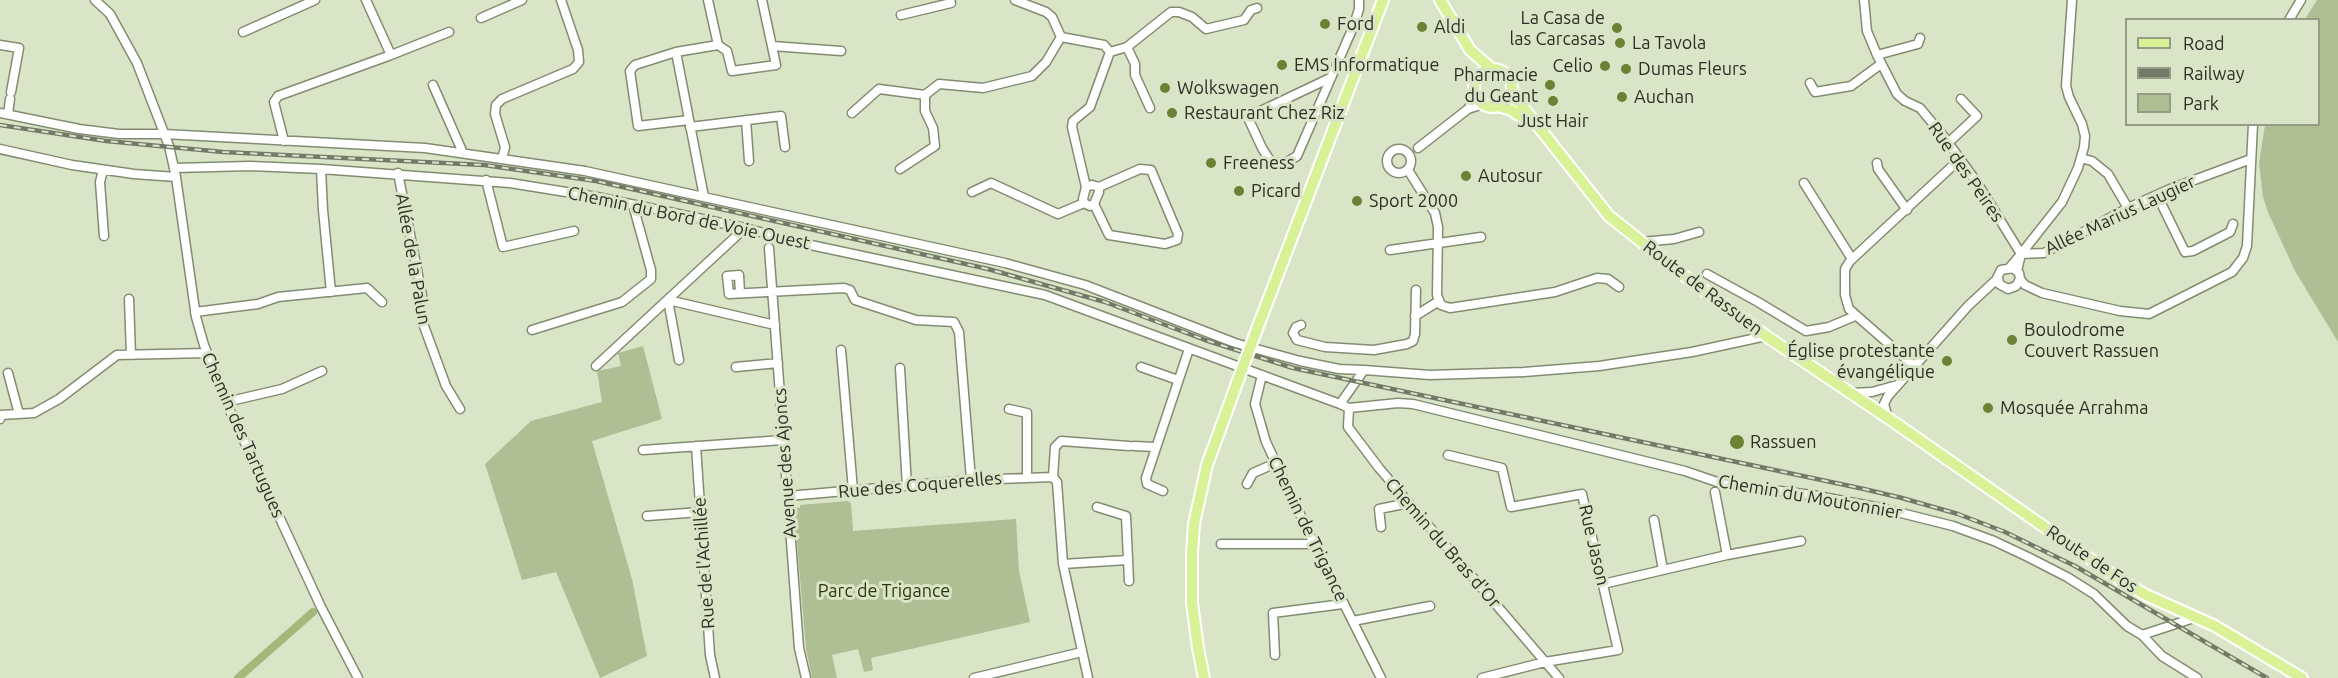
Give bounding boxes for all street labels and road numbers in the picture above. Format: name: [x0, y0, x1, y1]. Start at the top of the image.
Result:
street label: Rue des Peires: [1924, 118, 2008, 226]
street label: Allée Marius Laugier: [2041, 171, 2199, 259]
street label: Chemin du Bord de Voie Ouest: [566, 182, 812, 254]
street label: Allée de la Palun: [391, 192, 435, 326]
street label: Route de Rassuen: [1639, 236, 1767, 340]
street label: Chemin des Tartugues: [197, 349, 289, 521]
street label: Avenue des Ajoncs: [769, 387, 801, 539]
street label: Chemin de Trigance: [1263, 453, 1353, 605]
street label: Rue des Coquerelles: [837, 467, 1003, 503]
street label: Chemin du Moutonnier: [1716, 470, 1904, 524]
street label: Chemin du Bras d'Or: [1381, 474, 1505, 612]
street label: Rue de l'Achillée: [689, 496, 719, 630]
street label: Rue Jason: [1574, 502, 1614, 588]
street label: Route de Fos: [2042, 521, 2142, 597]

